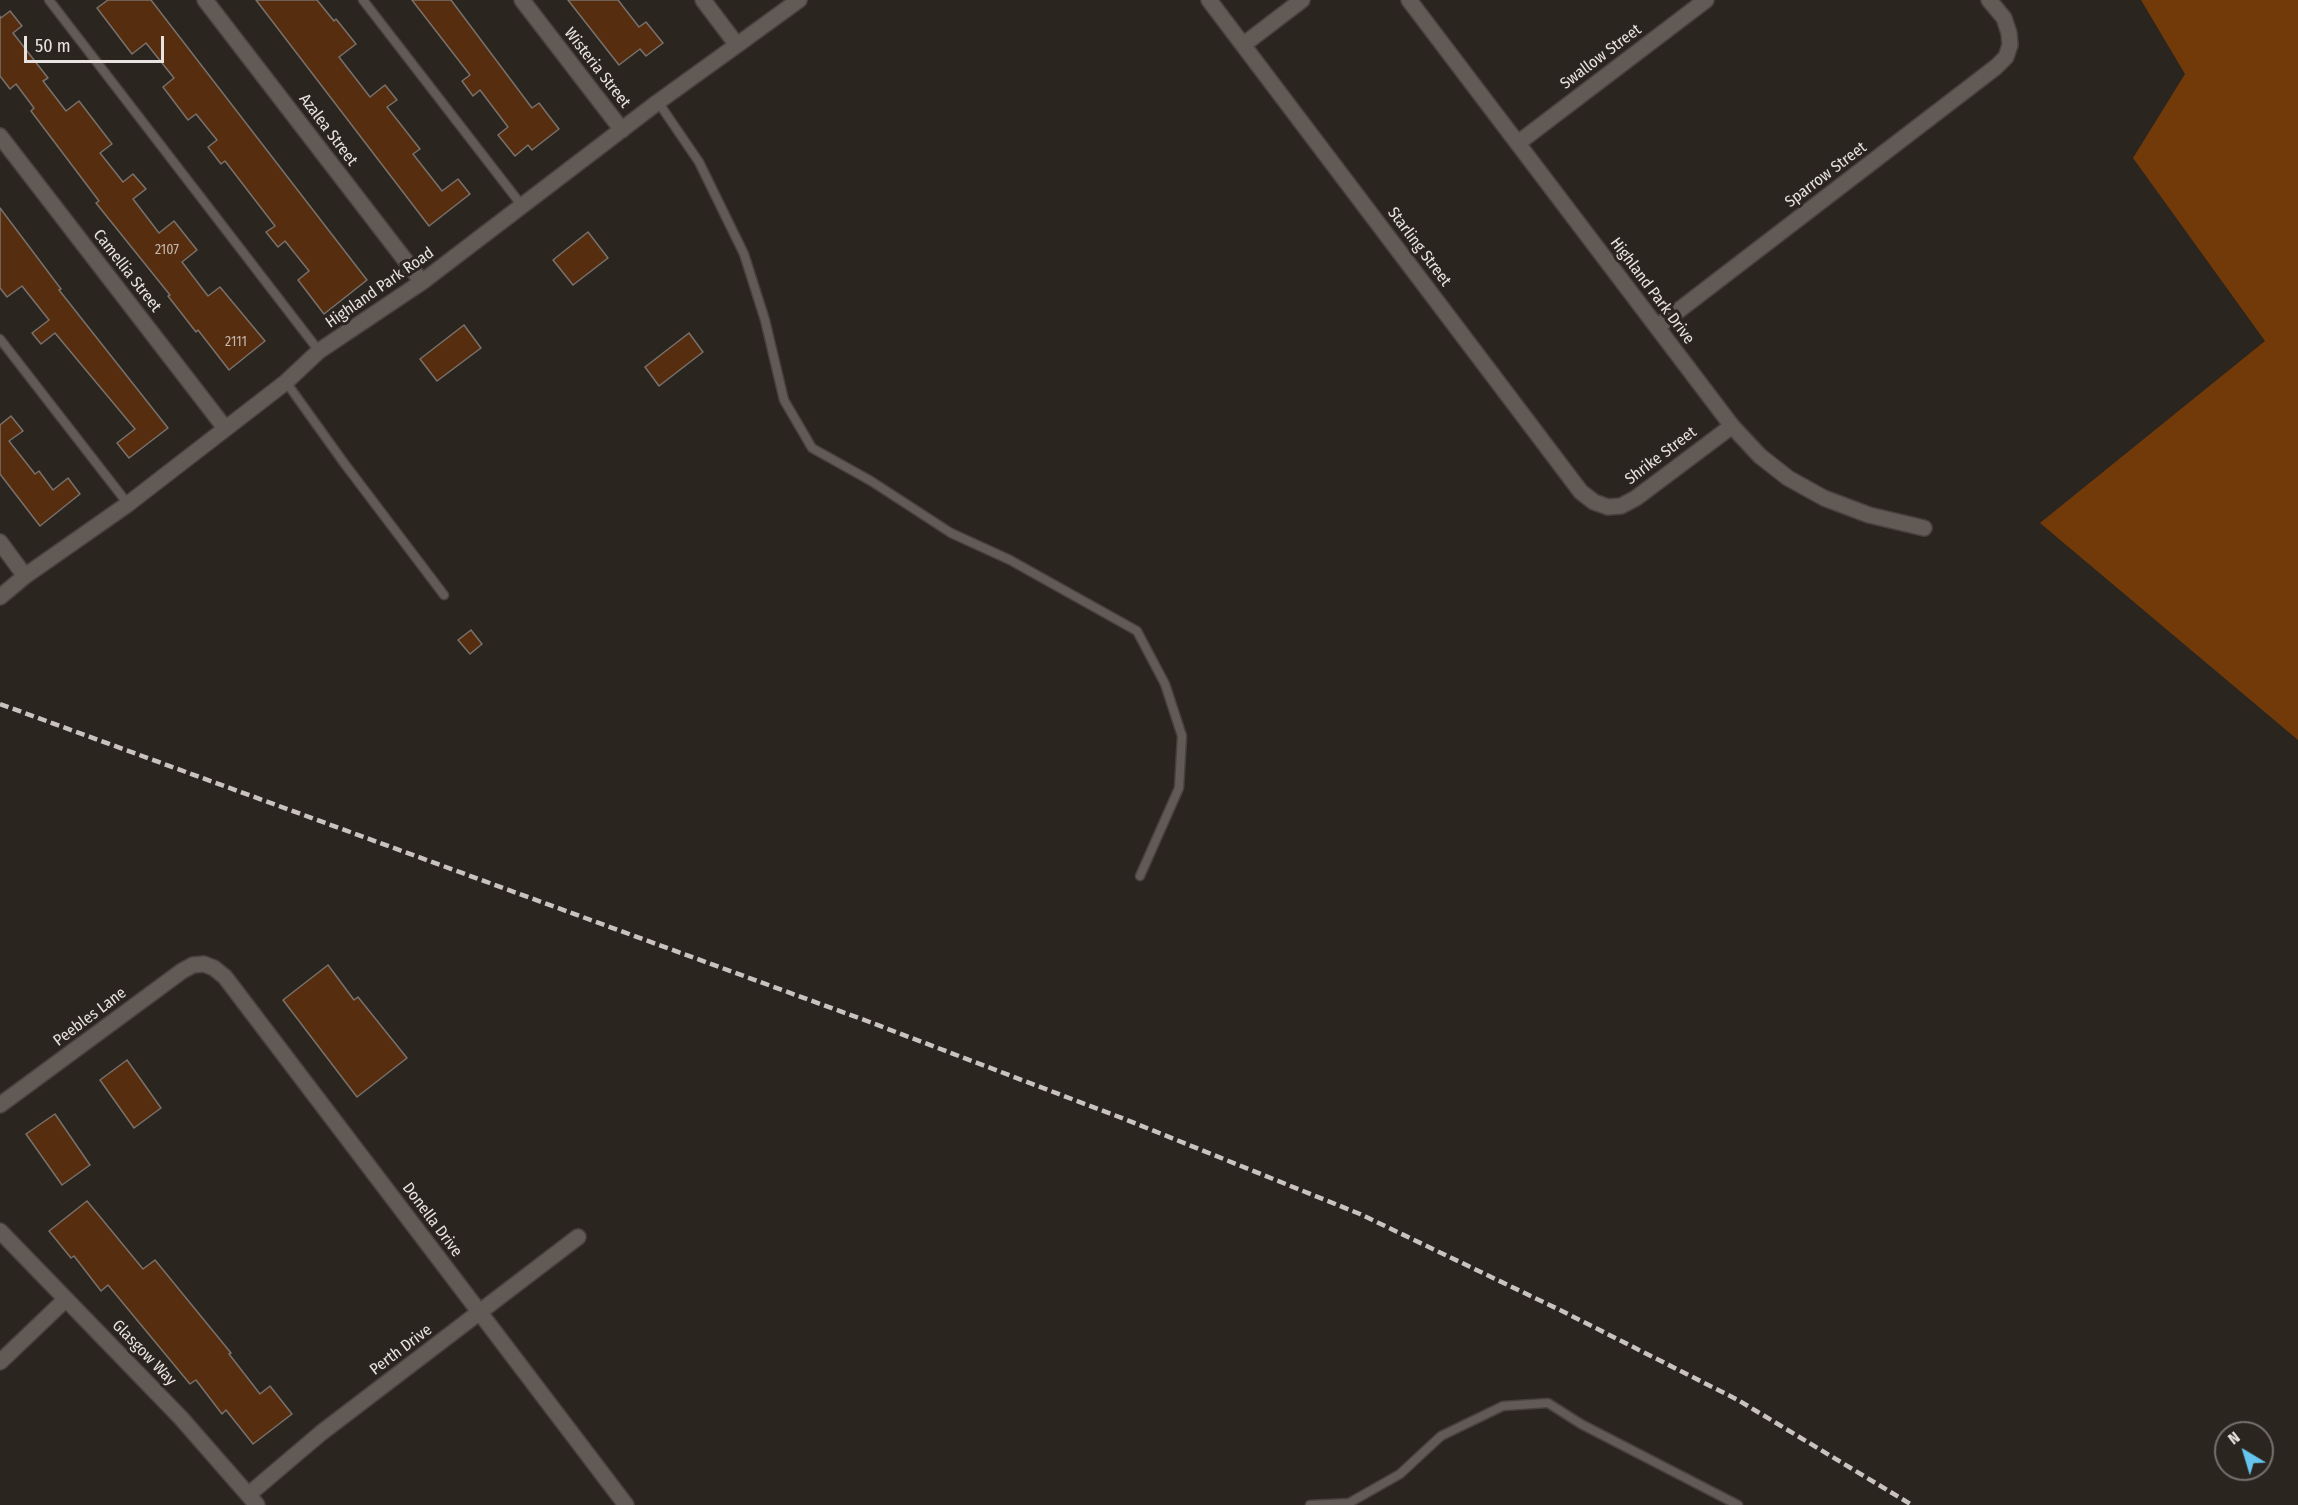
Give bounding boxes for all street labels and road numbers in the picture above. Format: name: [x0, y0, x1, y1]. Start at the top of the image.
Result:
street label: Swallow Street: [1557, 20, 1645, 94]
street label: Wisteria Street: [560, 24, 634, 112]
street label: Azalea Street: [295, 90, 361, 170]
street label: Sparrow Street: [1782, 138, 1870, 212]
street label: Starling Street: [1383, 204, 1455, 290]
street label: Camellia Street: [89, 226, 165, 316]
street label: Highland Park Drive: [1606, 234, 1698, 348]
street label: Highland Park Road: [322, 243, 438, 333]
street label: Shrike Street: [1622, 423, 1700, 489]
street label: Peebles Lane: [50, 983, 130, 1051]
street label: Donella Drive: [398, 1179, 466, 1261]
street label: Glasgow Way: [108, 1316, 180, 1390]
street label: Perth Drive: [366, 1320, 436, 1380]

